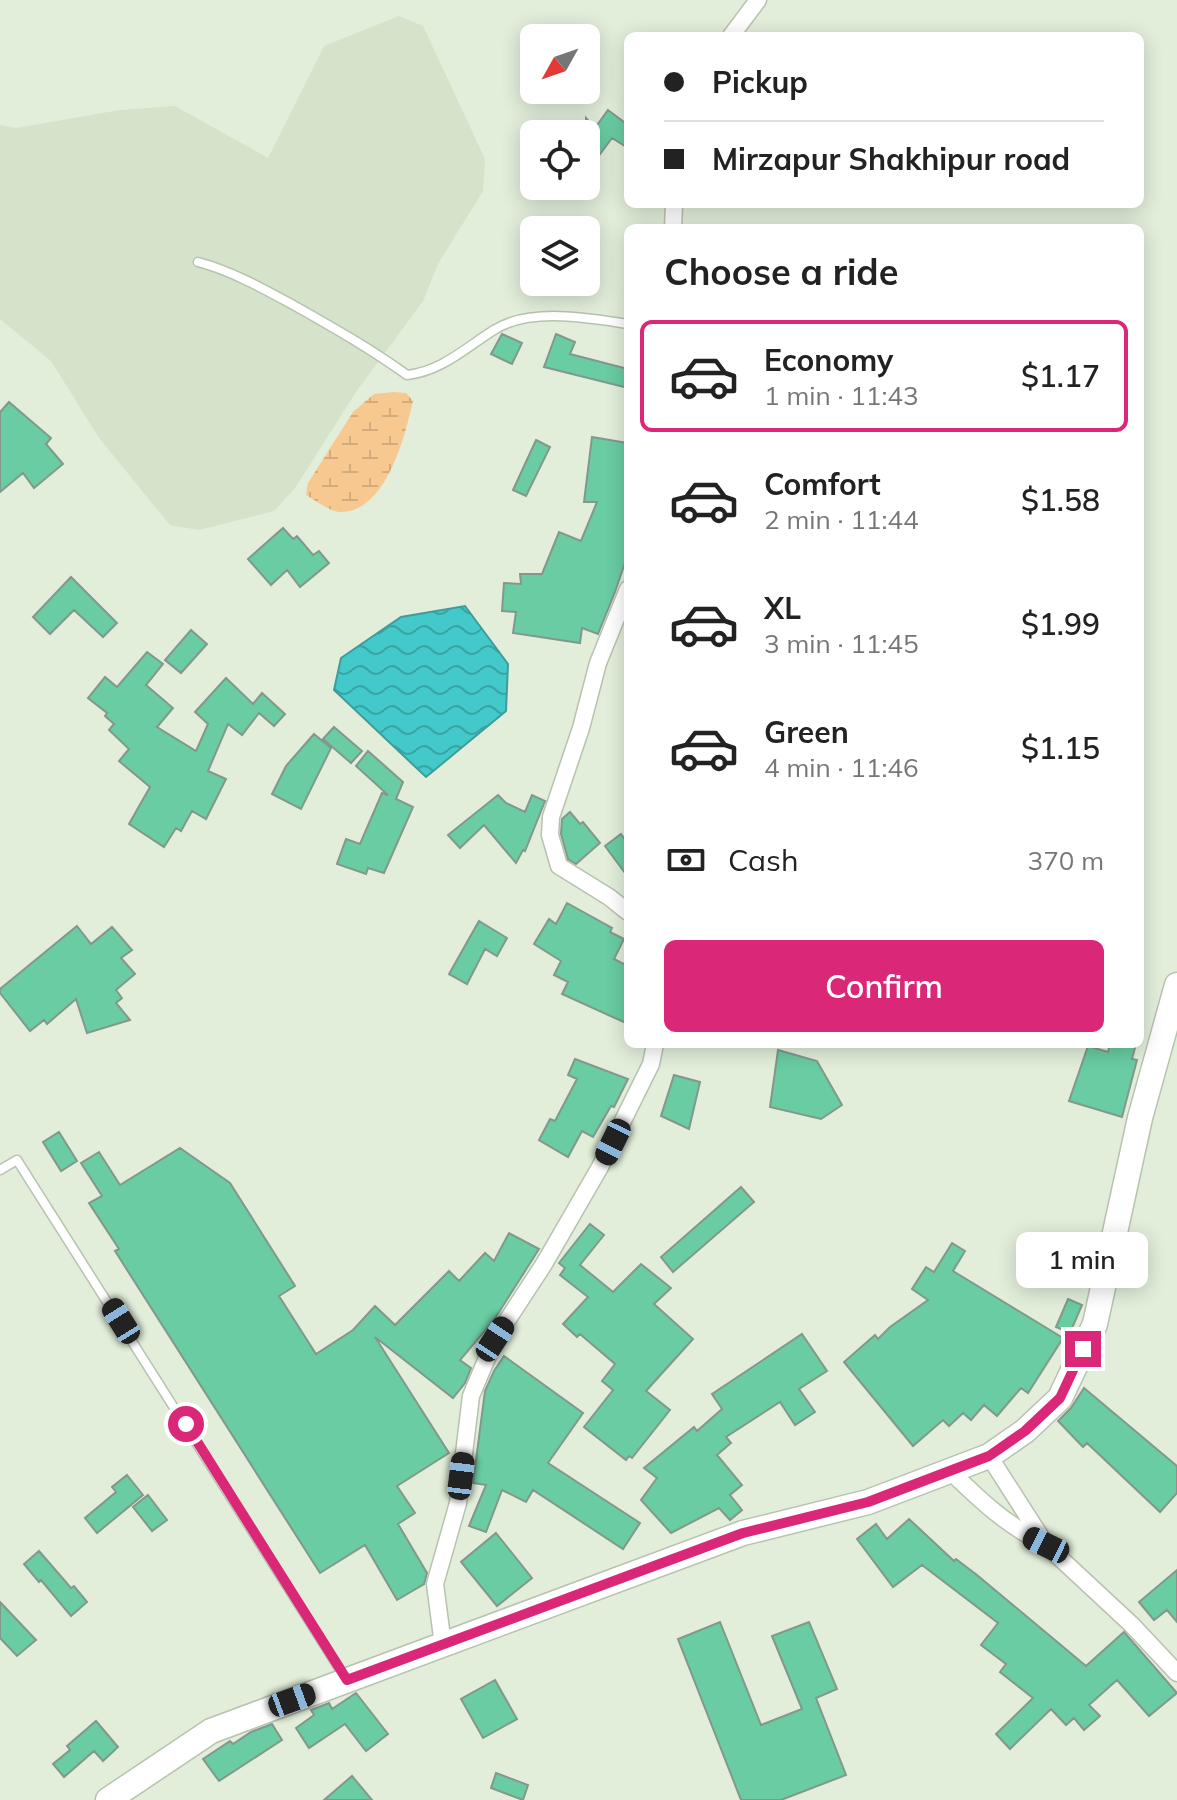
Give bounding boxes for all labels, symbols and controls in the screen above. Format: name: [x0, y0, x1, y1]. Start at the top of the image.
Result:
north arrow: [520, 24, 600, 104]
map controls: [520, 24, 600, 296]
text: Pickup: [712, 63, 808, 101]
button: locate: [520, 120, 600, 200]
text: Mirzapur Shakhipur road: [712, 140, 1070, 178]
button: layers: [520, 216, 600, 296]
text: Choose a ride: [664, 249, 898, 294]
icon: car: [668, 340, 740, 412]
text: Economy: [764, 341, 893, 379]
text: $1.17: [1021, 357, 1100, 395]
text: 1 min · 11:43: [764, 379, 919, 412]
icon: car: [668, 464, 740, 536]
text: Comfort: [764, 465, 881, 503]
text: $1.58: [1021, 481, 1100, 519]
text: 2 min · 11:44: [764, 503, 919, 536]
icon: car: [668, 588, 740, 660]
text: XL: [764, 589, 801, 627]
text: $1.99: [1021, 605, 1100, 643]
text: 3 min · 11:45: [764, 627, 919, 660]
icon: car: [668, 712, 740, 784]
text: Green: [764, 713, 849, 751]
text: $1.15: [1021, 729, 1100, 767]
text: 4 min · 11:46: [764, 751, 919, 784]
icon: cash: [664, 838, 708, 882]
text: Cash: [728, 841, 799, 879]
text: 370 m: [1028, 844, 1104, 877]
button: Confirm: [664, 940, 1104, 1032]
car: [592, 1115, 634, 1169]
callout: 1 min: [1017, 1233, 1149, 1289]
text: 1 min: [1048, 1243, 1116, 1276]
car: [98, 1294, 144, 1348]
car: [472, 1312, 518, 1366]
route end: [1065, 1331, 1101, 1367]
route start: [168, 1406, 204, 1442]
car: [446, 1451, 476, 1501]
car: [1019, 1524, 1073, 1566]
car: [265, 1681, 319, 1719]

